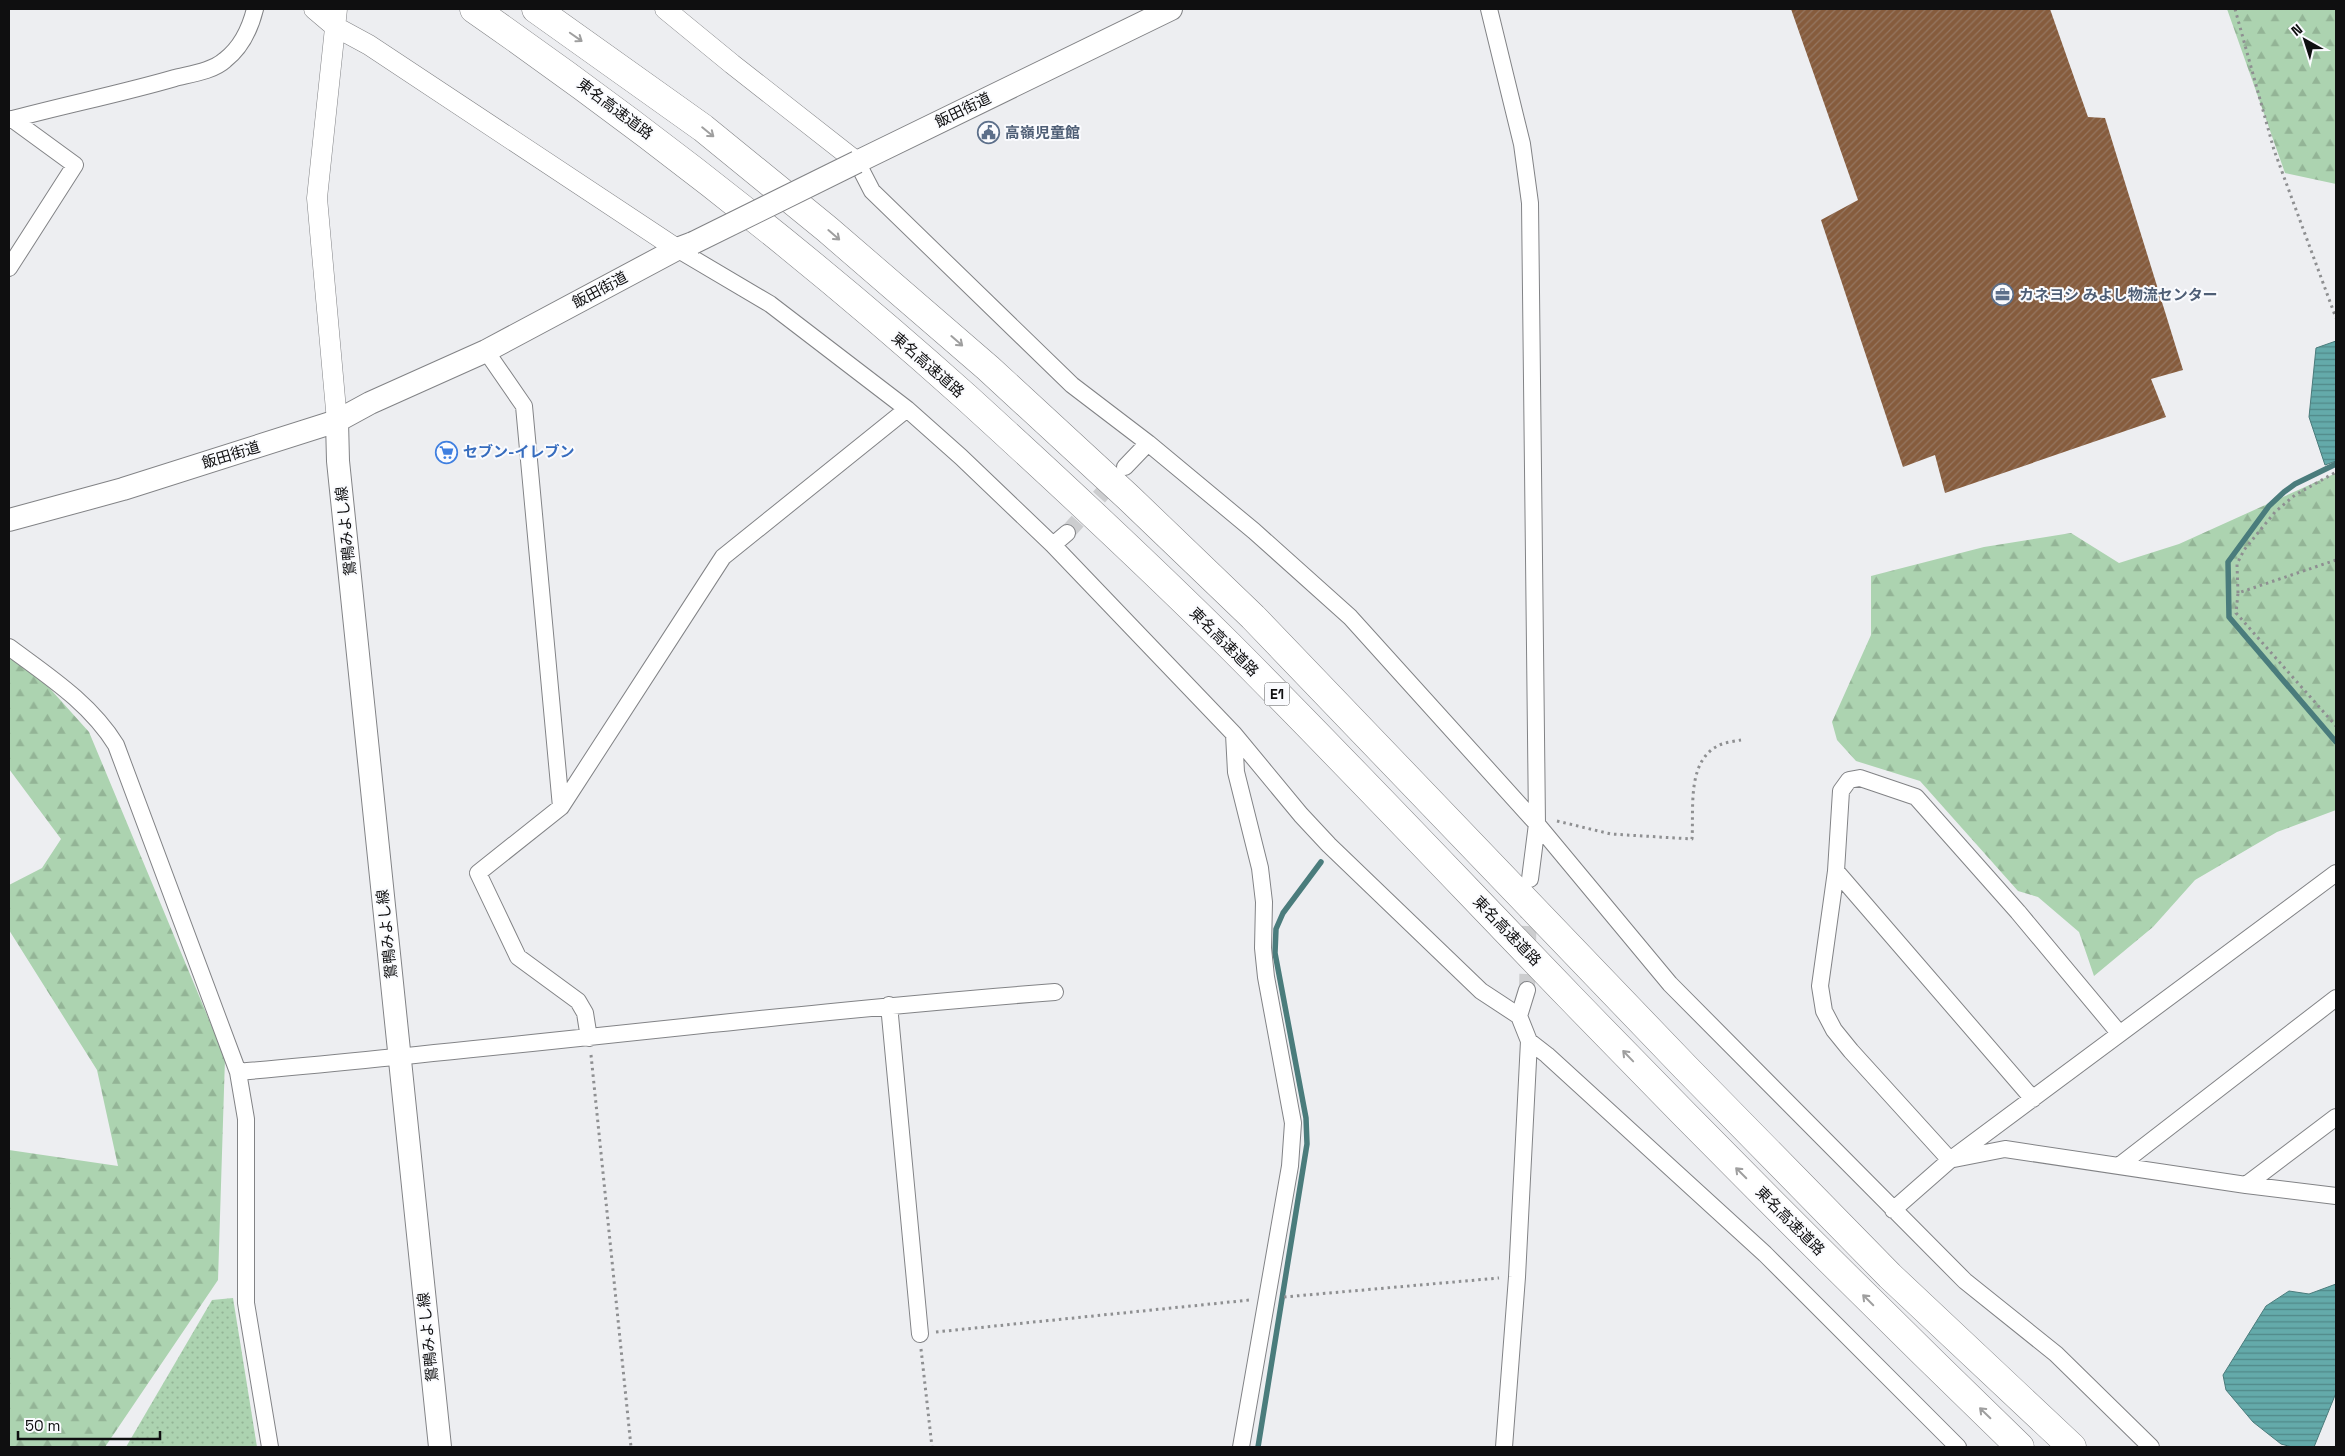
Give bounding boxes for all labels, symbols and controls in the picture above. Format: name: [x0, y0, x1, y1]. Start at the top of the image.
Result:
north arrow: [2280, 15, 2330, 65]
text: N: [2288, 20, 2306, 40]
one-way arrow: [569, 32, 583, 42]
street label: 東名高速道路: [574, 74, 657, 143]
street label: 飯田街道: [932, 88, 994, 131]
public building icon: 高嶺児童館: [977, 121, 1001, 145]
place label: 高嶺児童館: [1005, 123, 1080, 142]
one-way arrow: [701, 127, 714, 138]
one-way arrow: [827, 229, 840, 241]
street label: 飯田街道: [569, 267, 631, 312]
office icon: カネヨシ みよし物流センター: [1991, 283, 2015, 307]
place label: カネヨシ みよし物流センター: [2019, 285, 2218, 304]
street label: 東名高速道路: [888, 328, 969, 401]
one-way arrow: [950, 335, 963, 347]
street label: 飯田街道: [199, 437, 262, 472]
supermarket icon: セブン-イレブン: [435, 440, 459, 464]
place label: セブン-イレブン: [463, 442, 574, 461]
street label: 鴛鴨みよし線: [331, 485, 360, 577]
street label: 東名高速道路: [1186, 603, 1263, 680]
road number: E1: [1264, 682, 1290, 706]
street label: 鴛鴨みよし線: [372, 888, 401, 980]
street label: 東名高速道路: [1469, 892, 1545, 970]
one-way arrow: [1622, 1051, 1634, 1063]
one-way arrow: [1735, 1166, 1747, 1179]
street label: 東名高速道路: [1752, 1182, 1829, 1259]
street label: 鴛鴨みよし線: [413, 1291, 442, 1383]
one-way arrow: [1862, 1294, 1874, 1306]
one-way arrow: [1979, 1407, 1991, 1419]
scale bar: [18, 1408, 160, 1440]
text: 50 m: [25, 1416, 60, 1435]

